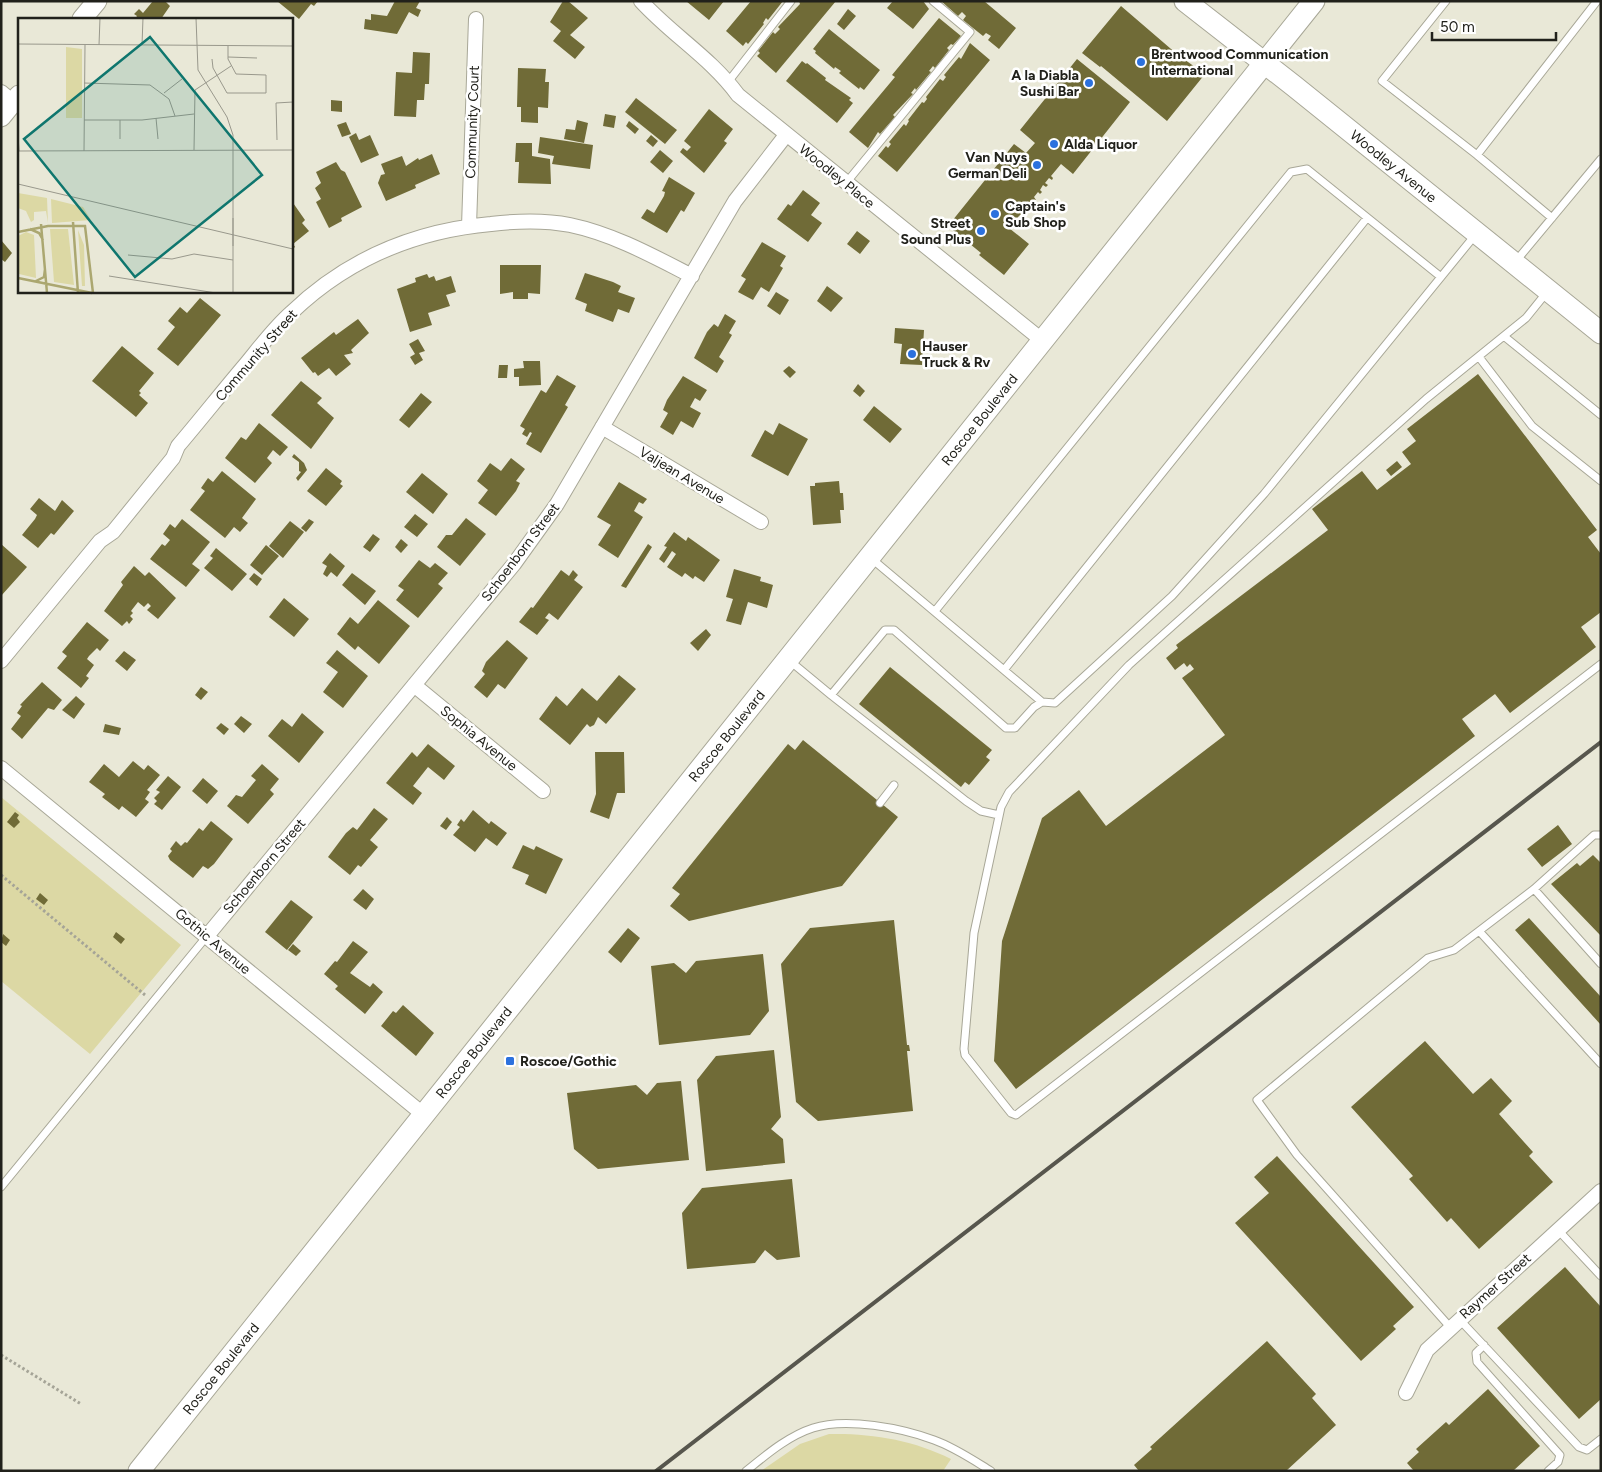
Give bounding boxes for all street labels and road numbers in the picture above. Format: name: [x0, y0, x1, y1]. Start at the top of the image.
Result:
street label: Community Court: [462, 65, 483, 179]
street label: Woodley Avenue: [1347, 127, 1440, 207]
street label: Woodley Place: [796, 141, 878, 212]
street label: Community Street: [212, 306, 301, 405]
street label: Roscoe Boulevard: [938, 371, 1022, 469]
street label: Valjean Avenue: [636, 443, 728, 508]
street label: Schoenborn Street: [478, 500, 563, 605]
street label: Roscoe Boulevard: [685, 687, 769, 786]
street label: Sophia Avenue: [437, 702, 521, 775]
street label: Schoenborn Street: [220, 815, 309, 917]
street label: Gothic Avenue: [171, 905, 254, 978]
street label: Roscoe Boulevard: [432, 1003, 516, 1102]
street label: Raymer Street: [1456, 1250, 1535, 1323]
street label: Roscoe Boulevard: [179, 1320, 263, 1418]

